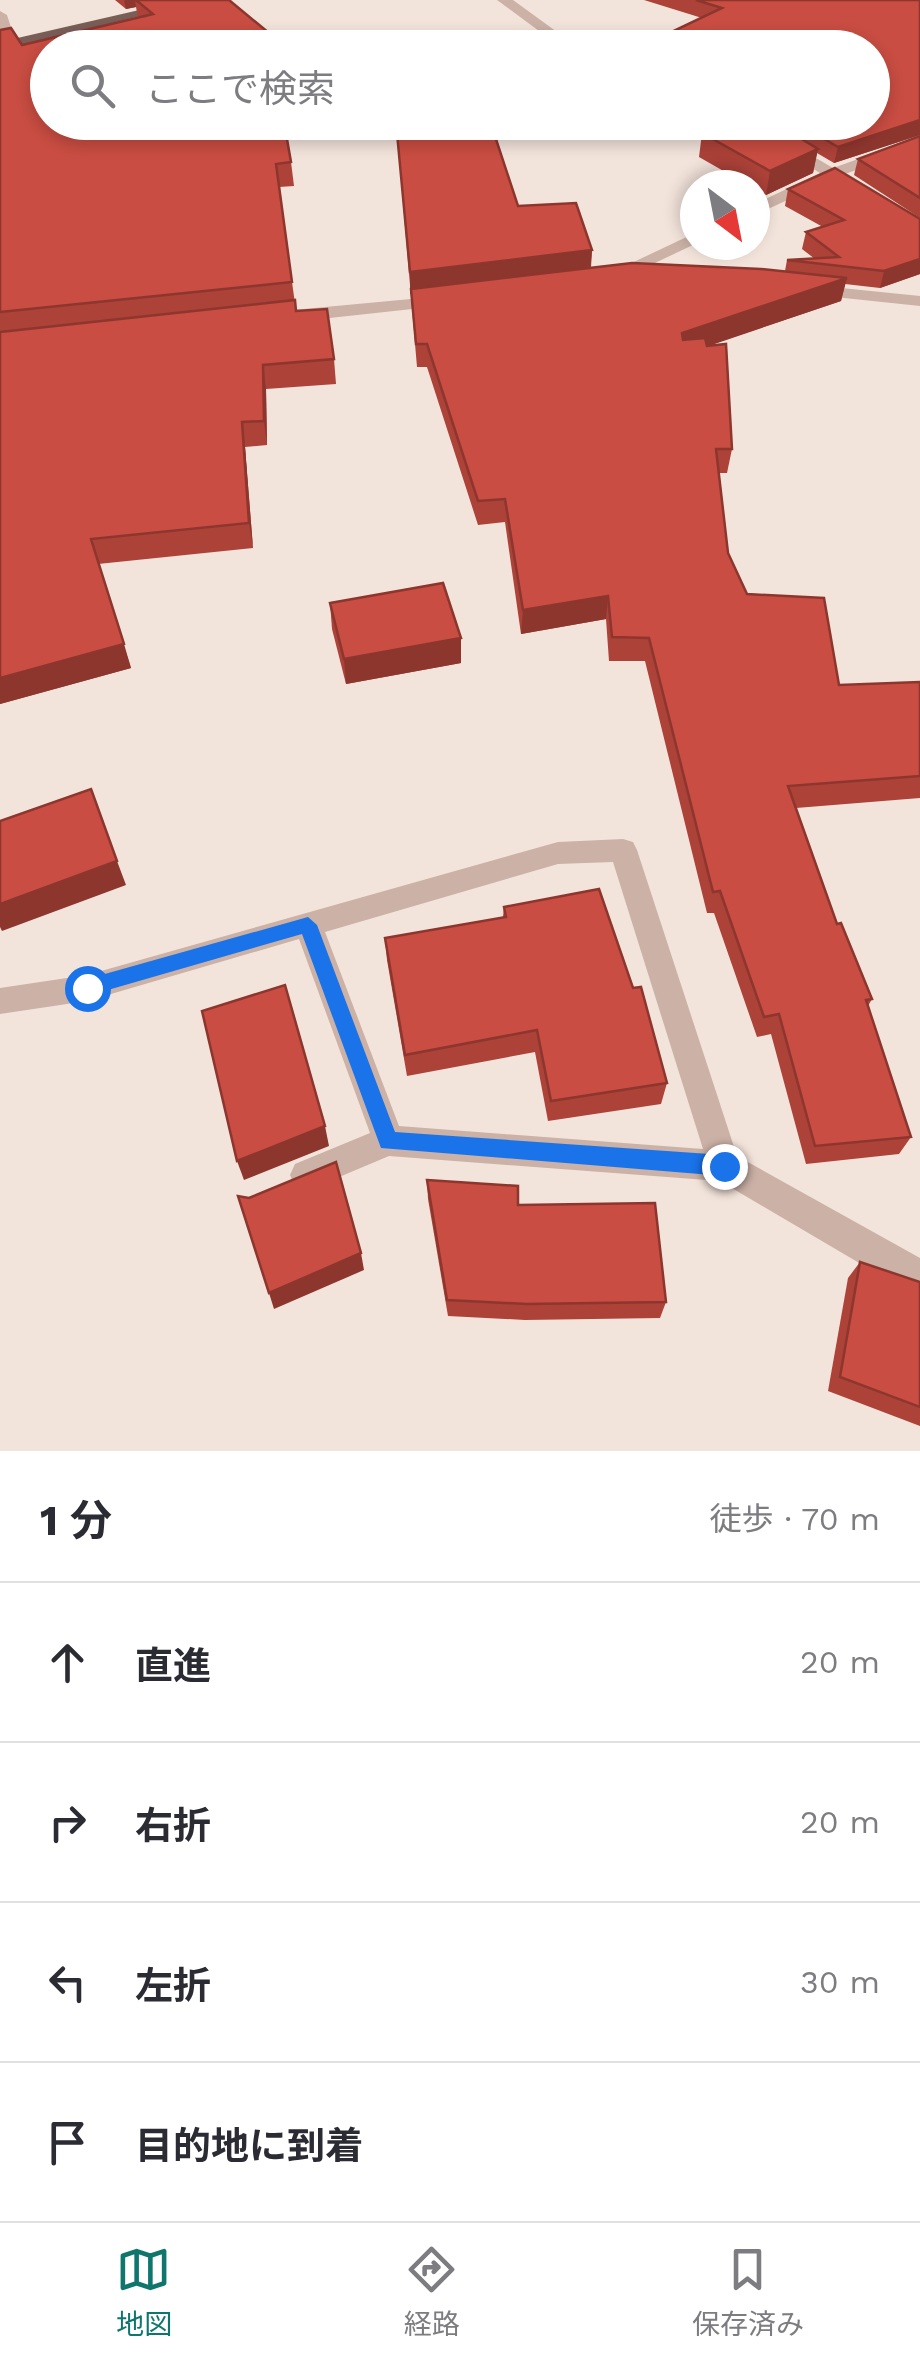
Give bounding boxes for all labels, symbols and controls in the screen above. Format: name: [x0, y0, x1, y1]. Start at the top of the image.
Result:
search box: [30, 30, 890, 140]
icon: search: [65, 58, 120, 113]
text: ここで検索: [145, 67, 335, 111]
north arrow: [680, 170, 770, 260]
route start: [65, 966, 111, 1012]
route end: [702, 1144, 748, 1190]
text: 1 分: [40, 1496, 112, 1545]
text: 徒歩 · 70 m: [710, 1500, 880, 1538]
icon: ahead: [40, 1635, 95, 1690]
text: 20 m: [800, 1643, 880, 1681]
text: 直進: [135, 1644, 211, 1688]
icon: right: [40, 1795, 95, 1850]
text: 20 m: [800, 1803, 880, 1841]
text: 右折: [135, 1804, 211, 1848]
icon: left: [40, 1955, 95, 2010]
text: 30 m: [800, 1963, 880, 2001]
text: 左折: [135, 1964, 211, 2008]
icon: arrive: [40, 2115, 95, 2170]
text: 目的地に到着: [135, 2124, 363, 2168]
tab: 地図: [116, 2242, 172, 2342]
tab: 経路: [404, 2242, 460, 2342]
tab: 保存済み: [692, 2242, 804, 2342]

